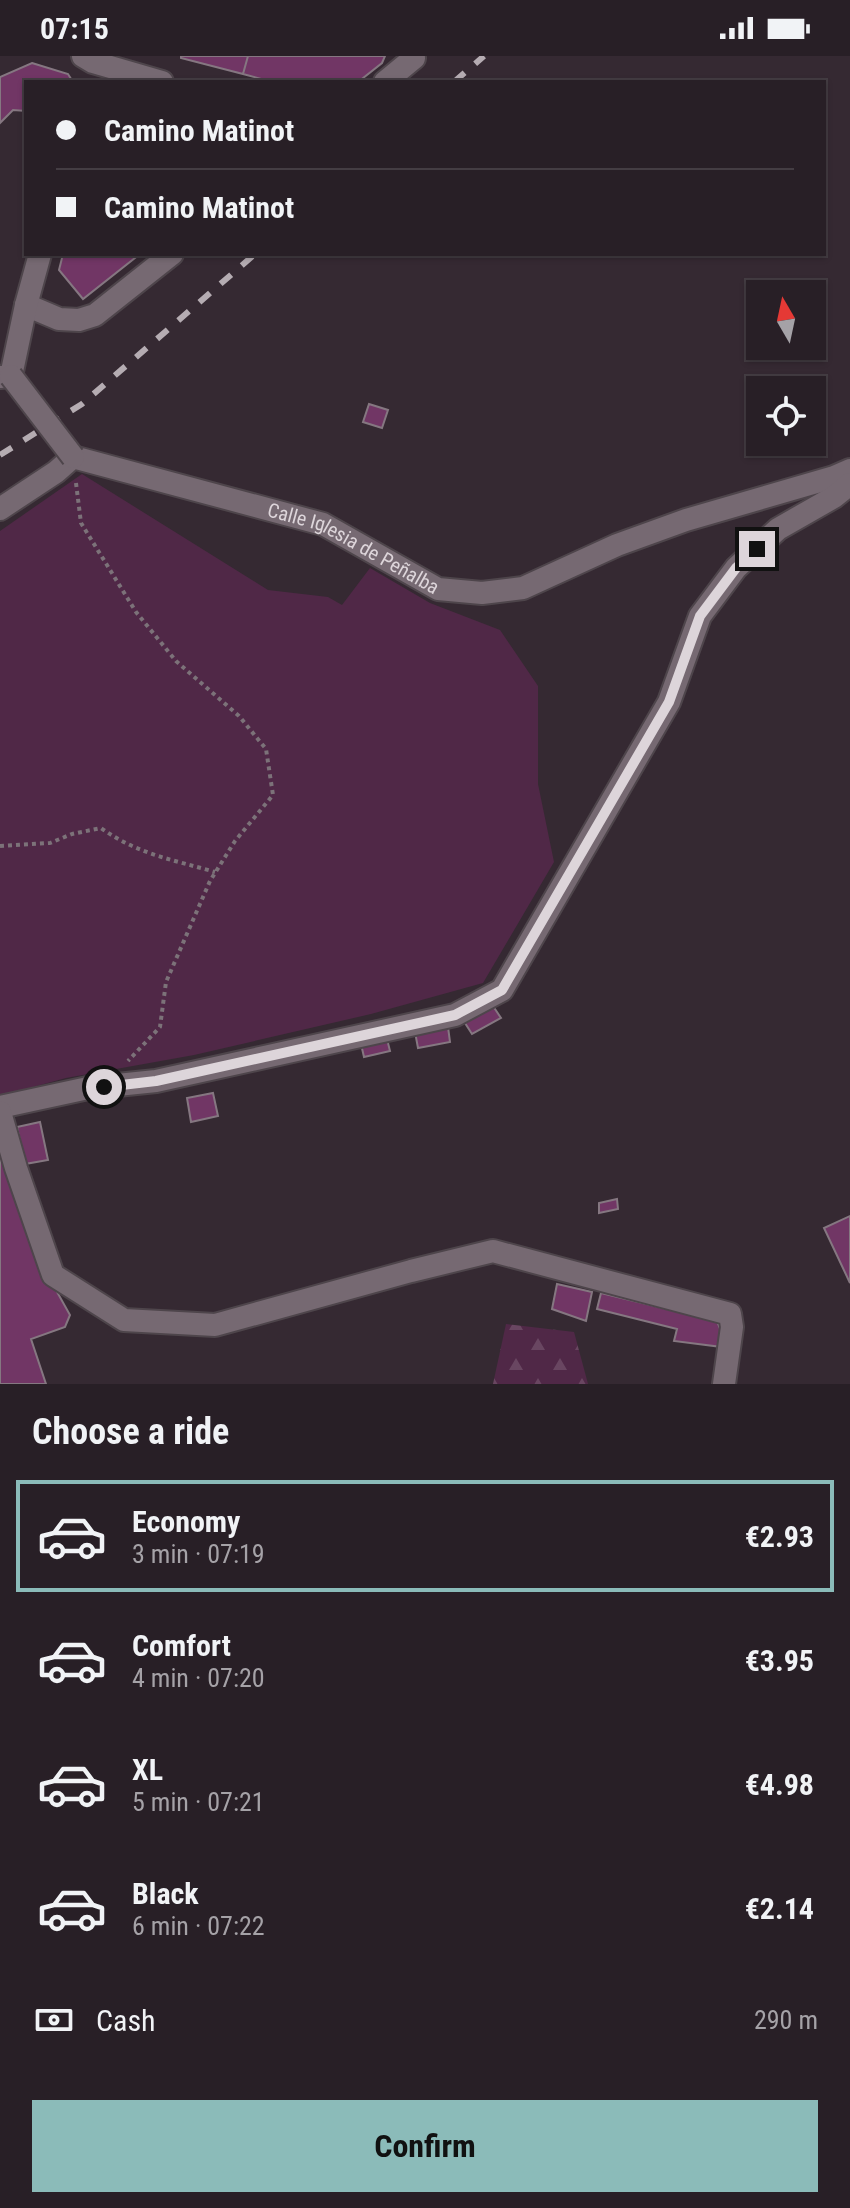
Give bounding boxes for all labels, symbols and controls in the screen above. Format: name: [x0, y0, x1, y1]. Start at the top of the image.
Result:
text: 07:15: [40, 11, 109, 46]
text: Camino Matinot: [104, 113, 294, 148]
text: Camino Matinot: [104, 190, 294, 225]
north arrow: [746, 280, 826, 360]
map controls: [746, 280, 826, 456]
button: locate: [746, 376, 826, 456]
street label: Calle Iglesia de Peñalba: [265, 498, 443, 599]
route end: [739, 531, 775, 567]
route start: [86, 1069, 122, 1105]
text: Choose a ride: [32, 1411, 229, 1453]
icon: car: [36, 1500, 108, 1572]
text: Economy: [132, 1504, 240, 1539]
text: €2.93: [745, 1519, 814, 1554]
text: 3 min · 07:19: [132, 1539, 265, 1569]
icon: car: [36, 1624, 108, 1696]
text: Comfort: [132, 1628, 231, 1663]
text: €3.95: [745, 1643, 814, 1678]
text: 4 min · 07:20: [132, 1663, 265, 1693]
icon: car: [36, 1748, 108, 1820]
text: XL: [132, 1752, 163, 1787]
text: €4.98: [745, 1767, 814, 1802]
text: 5 min · 07:21: [132, 1787, 265, 1817]
icon: car: [36, 1872, 108, 1944]
text: Black: [132, 1876, 199, 1911]
text: €2.14: [745, 1891, 814, 1926]
text: 6 min · 07:22: [132, 1911, 265, 1941]
icon: cash: [32, 1998, 76, 2042]
text: Cash: [96, 2003, 156, 2038]
text: 290 m: [754, 2005, 818, 2035]
button: Confirm: [32, 2100, 818, 2192]

